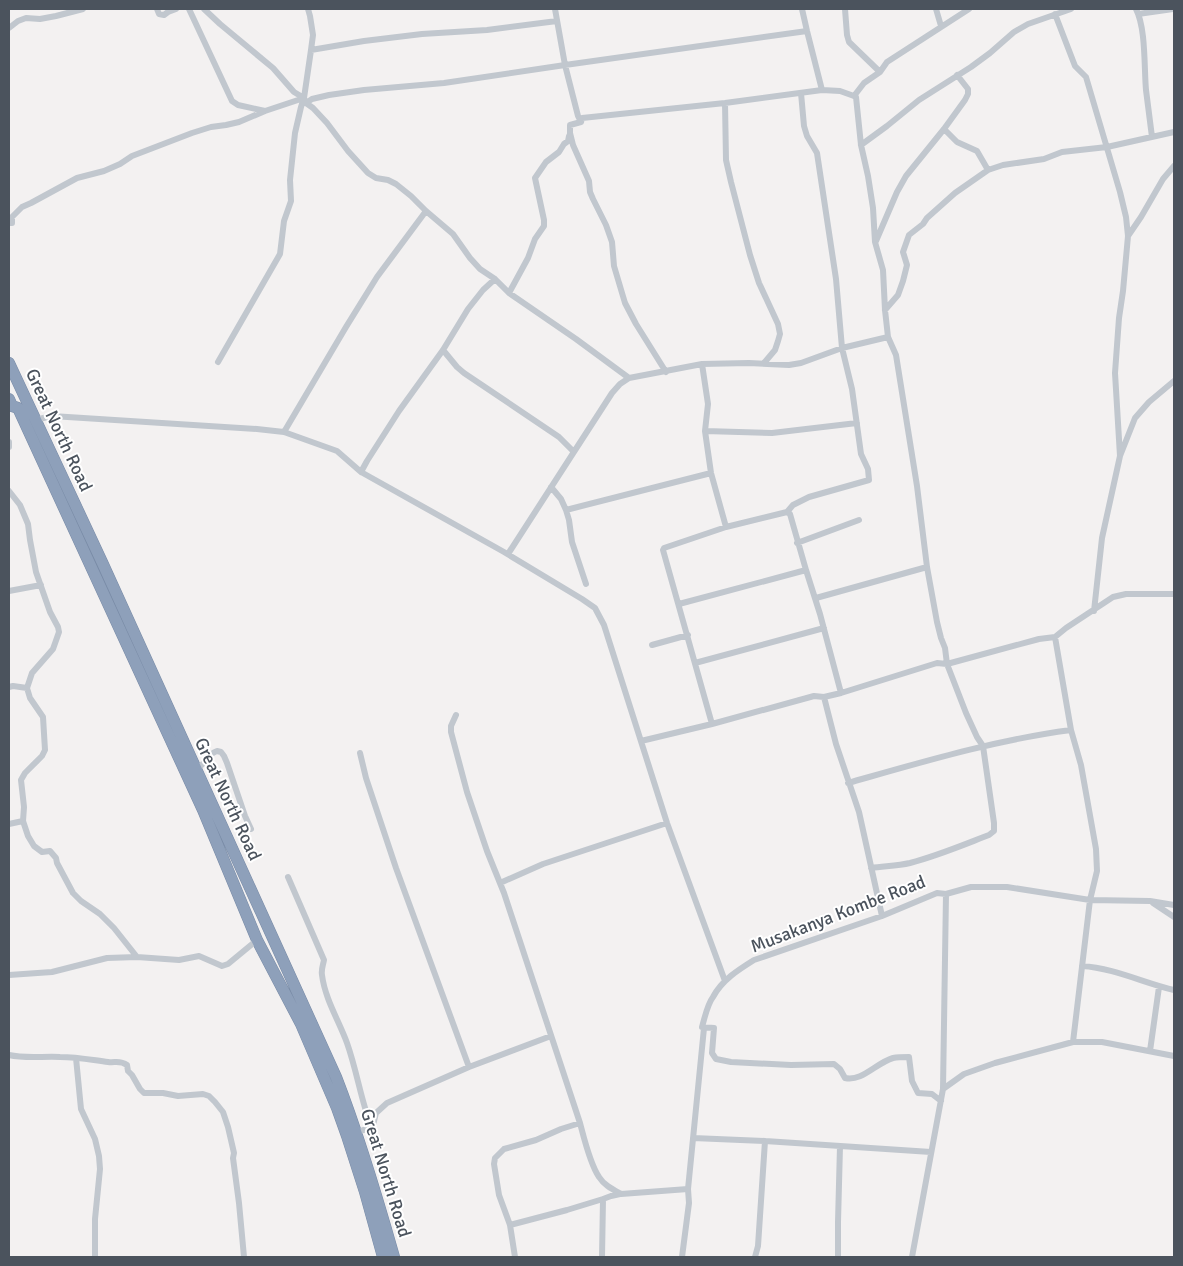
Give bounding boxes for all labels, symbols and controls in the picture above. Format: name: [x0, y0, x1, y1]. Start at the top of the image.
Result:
street label: Great North Road: [21, 365, 97, 495]
street label: Great North Road: [190, 734, 266, 864]
street label: Musakanya Kombe Road: [747, 870, 929, 958]
street label: Great North Road: [356, 1106, 416, 1240]

